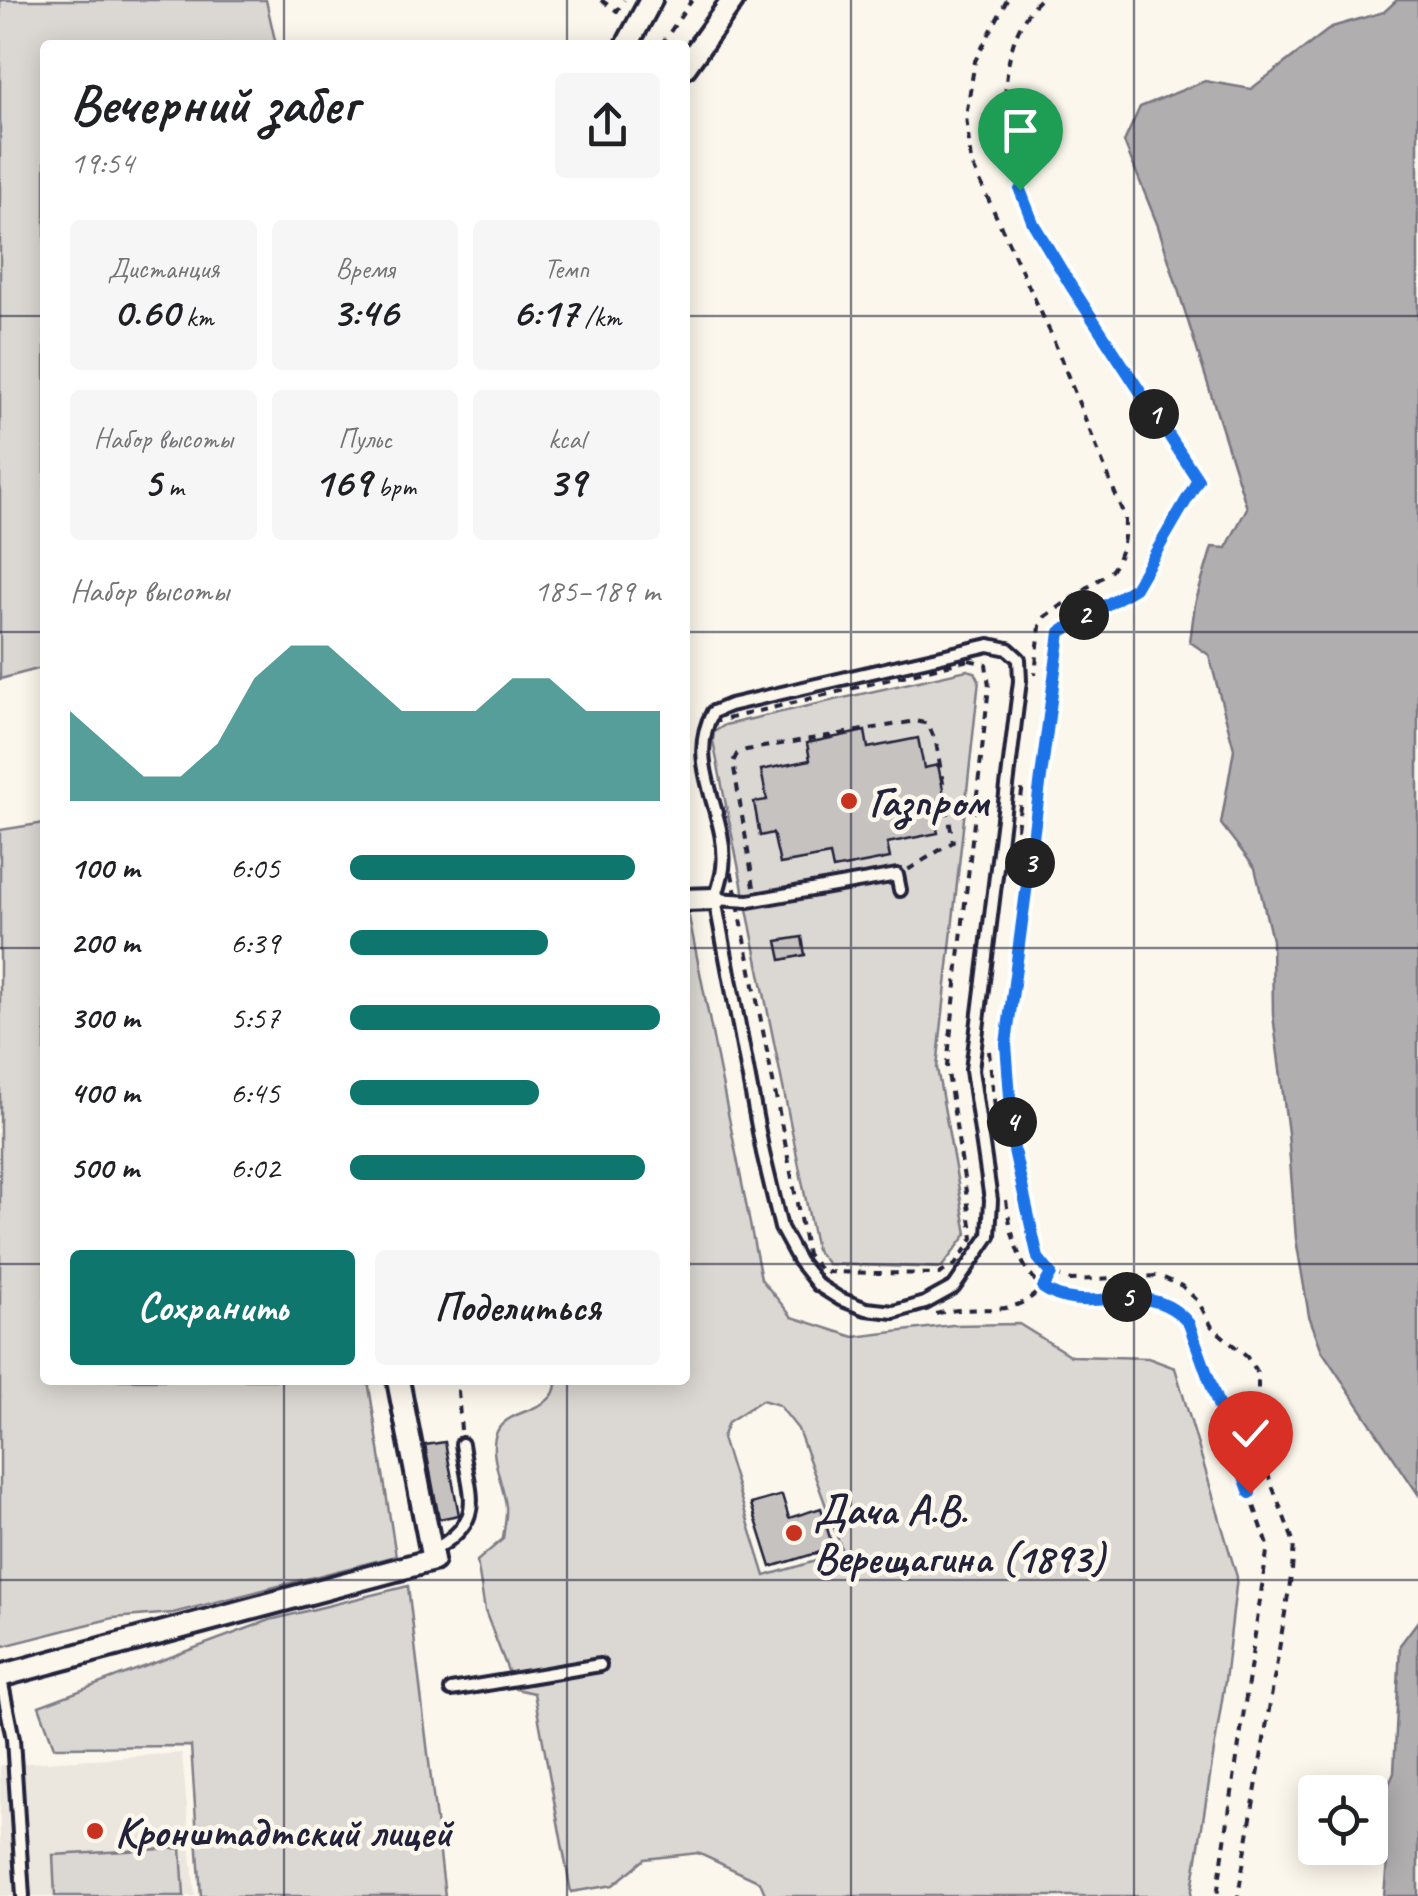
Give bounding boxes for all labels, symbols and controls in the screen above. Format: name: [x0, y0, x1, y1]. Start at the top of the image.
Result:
text: Вечерний забег: [70, 69, 358, 139]
button: share: [555, 73, 660, 178]
pin: [978, 88, 1063, 191]
icon: arrive: [993, 103, 1048, 158]
text: 19:54: [70, 142, 134, 183]
text: Дистанция: [107, 251, 219, 286]
text: Время: [335, 251, 395, 286]
text: Темп: [544, 251, 589, 286]
text: 0.60: [113, 286, 179, 339]
text: 3:46: [332, 286, 398, 339]
text: 6:17: [512, 286, 578, 339]
text: km: [179, 299, 213, 334]
text: /km: [578, 299, 621, 334]
pin: 1: [1129, 389, 1179, 439]
text: 1: [1148, 396, 1160, 431]
text: Набор высоты: [94, 421, 233, 456]
text: Пульс: [338, 421, 392, 456]
text: kcal: [548, 421, 585, 456]
text: 5: [143, 456, 161, 509]
text: 169: [314, 456, 371, 509]
text: 39: [548, 456, 585, 509]
text: m: [161, 469, 184, 504]
text: bpm: [371, 469, 416, 504]
text: Набор высоты: [70, 570, 229, 611]
text: 185–189 m: [534, 570, 660, 611]
pin: 2: [1059, 590, 1109, 640]
text: 2: [1078, 597, 1090, 632]
place label: Газпром: [869, 776, 991, 830]
marker: Газпром: [838, 790, 860, 812]
pin: 3: [1005, 838, 1055, 888]
text: 3: [1024, 845, 1036, 880]
text: 100 m: [70, 847, 139, 888]
text: 6:05: [230, 847, 280, 888]
text: 200 m: [70, 922, 139, 963]
text: 6:39: [230, 922, 280, 963]
text: 300 m: [70, 997, 139, 1038]
text: 5:57: [230, 997, 280, 1038]
text: 400 m: [70, 1072, 139, 1113]
text: 6:45: [230, 1072, 280, 1113]
pin: 4: [987, 1097, 1037, 1147]
text: 4: [1006, 1104, 1018, 1139]
text: 500 m: [70, 1147, 139, 1188]
text: 6:02: [230, 1147, 280, 1188]
button: Сохранить: [70, 1250, 355, 1365]
button: Поделиться: [375, 1250, 660, 1365]
pin: 5: [1102, 1272, 1152, 1322]
text: 5: [1121, 1279, 1133, 1314]
pin: [1208, 1391, 1293, 1494]
icon: check: [1223, 1406, 1278, 1461]
place label: Дача А.В. Верещагина (1893): [814, 1484, 1107, 1585]
marker: Дача А.В. Верещагина (1893): [783, 1522, 805, 1544]
map controls: [1298, 1775, 1388, 1865]
button: locate: [1298, 1775, 1388, 1865]
place label: Кронштадтский лицей: [115, 1806, 455, 1859]
marker: Кронштадтский лицей: [84, 1820, 106, 1842]

